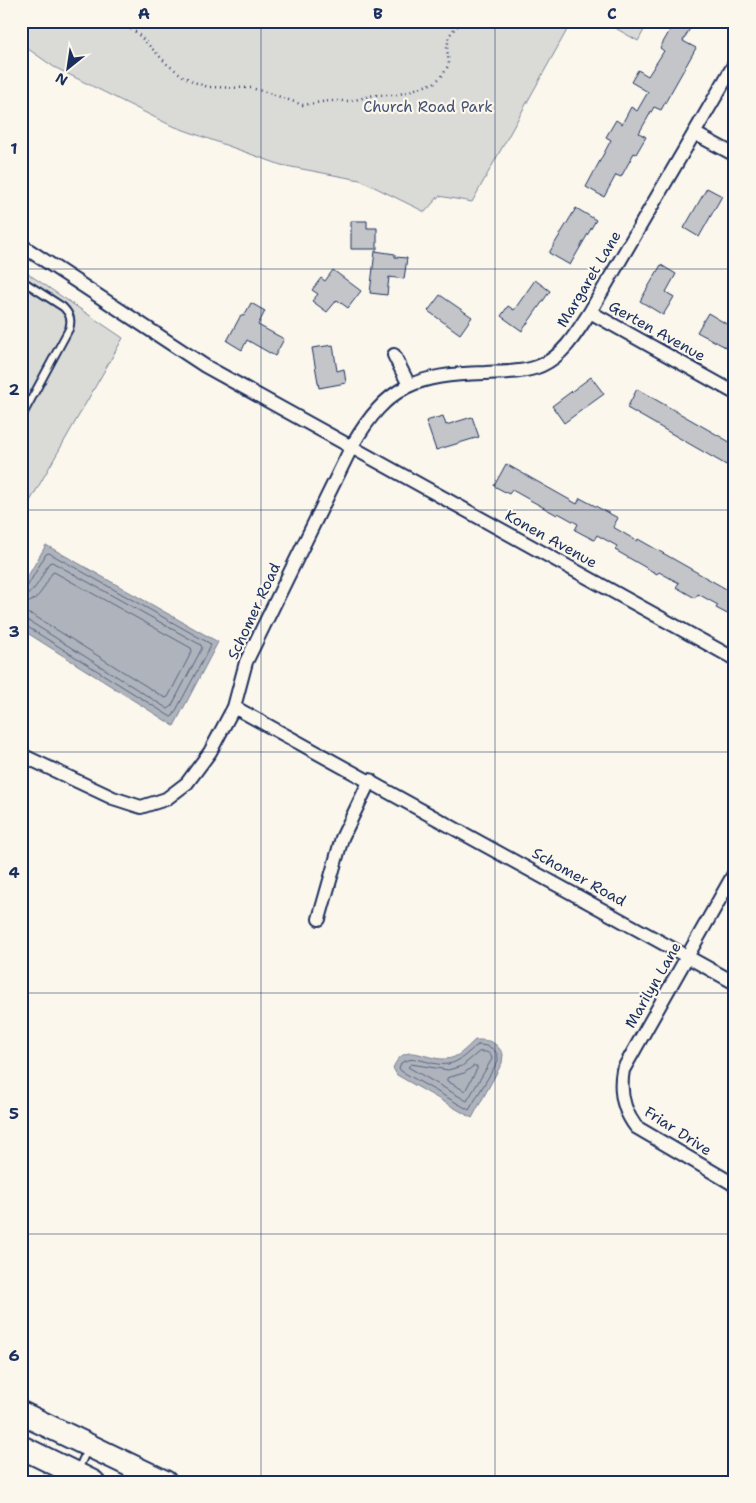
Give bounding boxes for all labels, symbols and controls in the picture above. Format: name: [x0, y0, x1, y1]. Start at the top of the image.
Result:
text: A: [138, 3, 150, 24]
text: B: [373, 3, 383, 24]
text: C: [607, 3, 617, 24]
north arrow: [42, 42, 92, 92]
text: N: [52, 69, 71, 90]
park label: Church Road Park: [363, 97, 493, 117]
text: 1: [10, 138, 18, 159]
street label: Margaret Lane: [552, 227, 626, 331]
street label: Gerten Avenue: [605, 296, 709, 366]
text: 2: [8, 379, 20, 400]
street label: Konen Avenue: [501, 505, 601, 573]
street label: Schomer Road: [223, 559, 285, 663]
text: 3: [8, 621, 20, 642]
street label: Schomer Road: [528, 843, 630, 911]
text: 4: [8, 862, 20, 883]
street label: Marilyn Lane: [620, 938, 686, 1032]
street label: Friar Drive: [641, 1102, 715, 1160]
text: 5: [9, 1103, 19, 1124]
text: 6: [8, 1345, 20, 1366]

